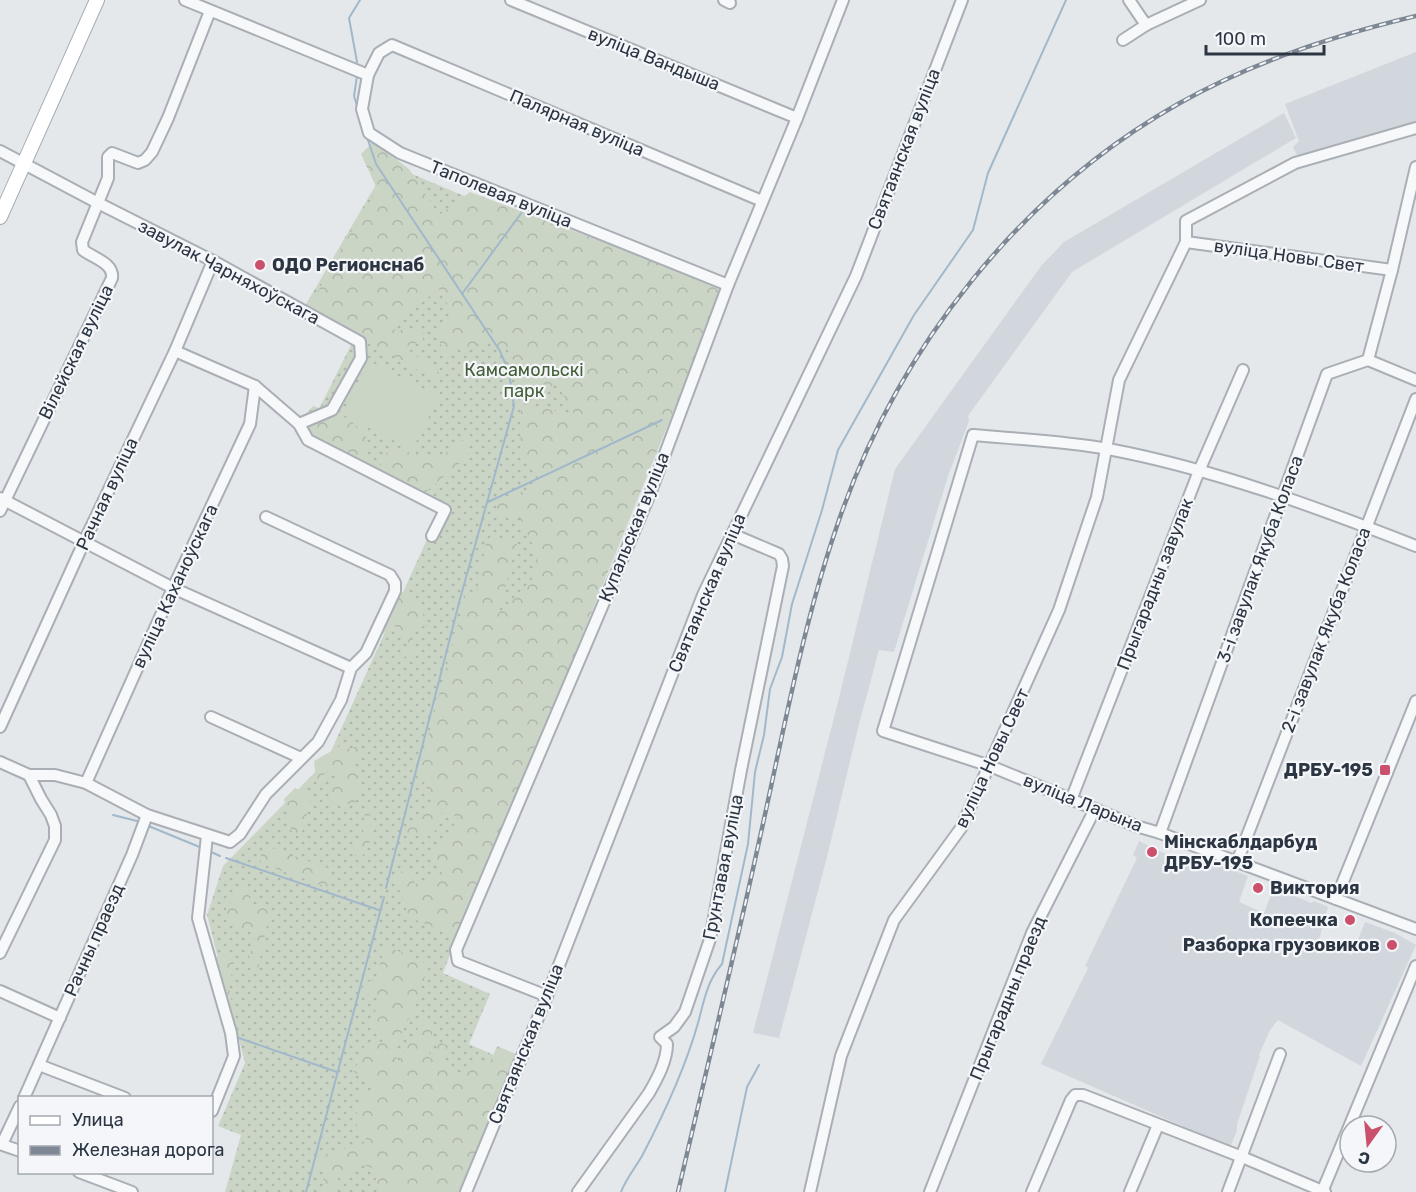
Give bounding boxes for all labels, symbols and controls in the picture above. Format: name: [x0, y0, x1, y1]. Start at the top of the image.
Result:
scale bar: [1206, 18, 1324, 56]
street label: вуліца Вандыша: [585, 23, 723, 95]
text: 100 m: [1215, 28, 1266, 50]
street label: Святаянская вуліца: [863, 65, 945, 233]
street label: Палярная вуліца: [506, 85, 648, 161]
street label: Таполевая вуліца: [427, 155, 575, 233]
street label: завулак Чарняхоўскага: [134, 215, 324, 329]
street label: вуліца Новы Свет: [1212, 235, 1366, 277]
place label: ОДО Регионснаб: [272, 254, 424, 276]
marker: ОДО Регионснаб: [253, 258, 267, 272]
street label: Вілейская вуліца: [34, 281, 118, 423]
park label: Камсамольскі парк: [464, 359, 584, 402]
street label: Рачная вуліца: [71, 434, 143, 554]
street label: Купальская вуліца: [594, 449, 674, 605]
street label: 3-і завулак Якуба Коласа: [1212, 452, 1308, 666]
street label: Прыгарадны завулак: [1112, 495, 1198, 673]
street label: вуліца Каханоўскага: [127, 500, 223, 672]
street label: Святаянская вуліца: [664, 510, 750, 676]
street label: 2-і завулак Якуба Коласа: [1277, 524, 1375, 736]
street label: вуліца Новы Свет: [950, 685, 1034, 831]
place label: ДРБУ-195: [1284, 759, 1373, 781]
marker: ДРБУ-195: [1378, 763, 1392, 777]
street label: вуліца Ларына: [1020, 769, 1146, 837]
street label: Грунтавая вуліца: [698, 792, 748, 942]
place label: Мінскаблдарбуд ДРБУ-195: [1164, 831, 1317, 874]
marker: Мінскаблдарбуд ДРБУ-195: [1145, 845, 1159, 859]
place label: Виктория: [1270, 877, 1360, 899]
street label: Рачны праезд: [59, 880, 129, 1000]
marker: Виктория: [1251, 881, 1265, 895]
place label: Копеечка: [1250, 909, 1338, 931]
street label: Прыгарадны праезд: [965, 913, 1051, 1083]
marker: Копеечка: [1343, 913, 1357, 927]
place label: Разборка грузовиков: [1183, 934, 1380, 956]
marker: Разборка грузовиков: [1385, 938, 1399, 952]
street label: Святаянская вуліца: [484, 961, 568, 1127]
legend: [18, 1096, 213, 1174]
text: Улица: [72, 1109, 124, 1131]
north arrow: [1338, 1114, 1398, 1174]
text: Железная дорога: [72, 1139, 225, 1161]
text: С: [1356, 1147, 1372, 1169]

